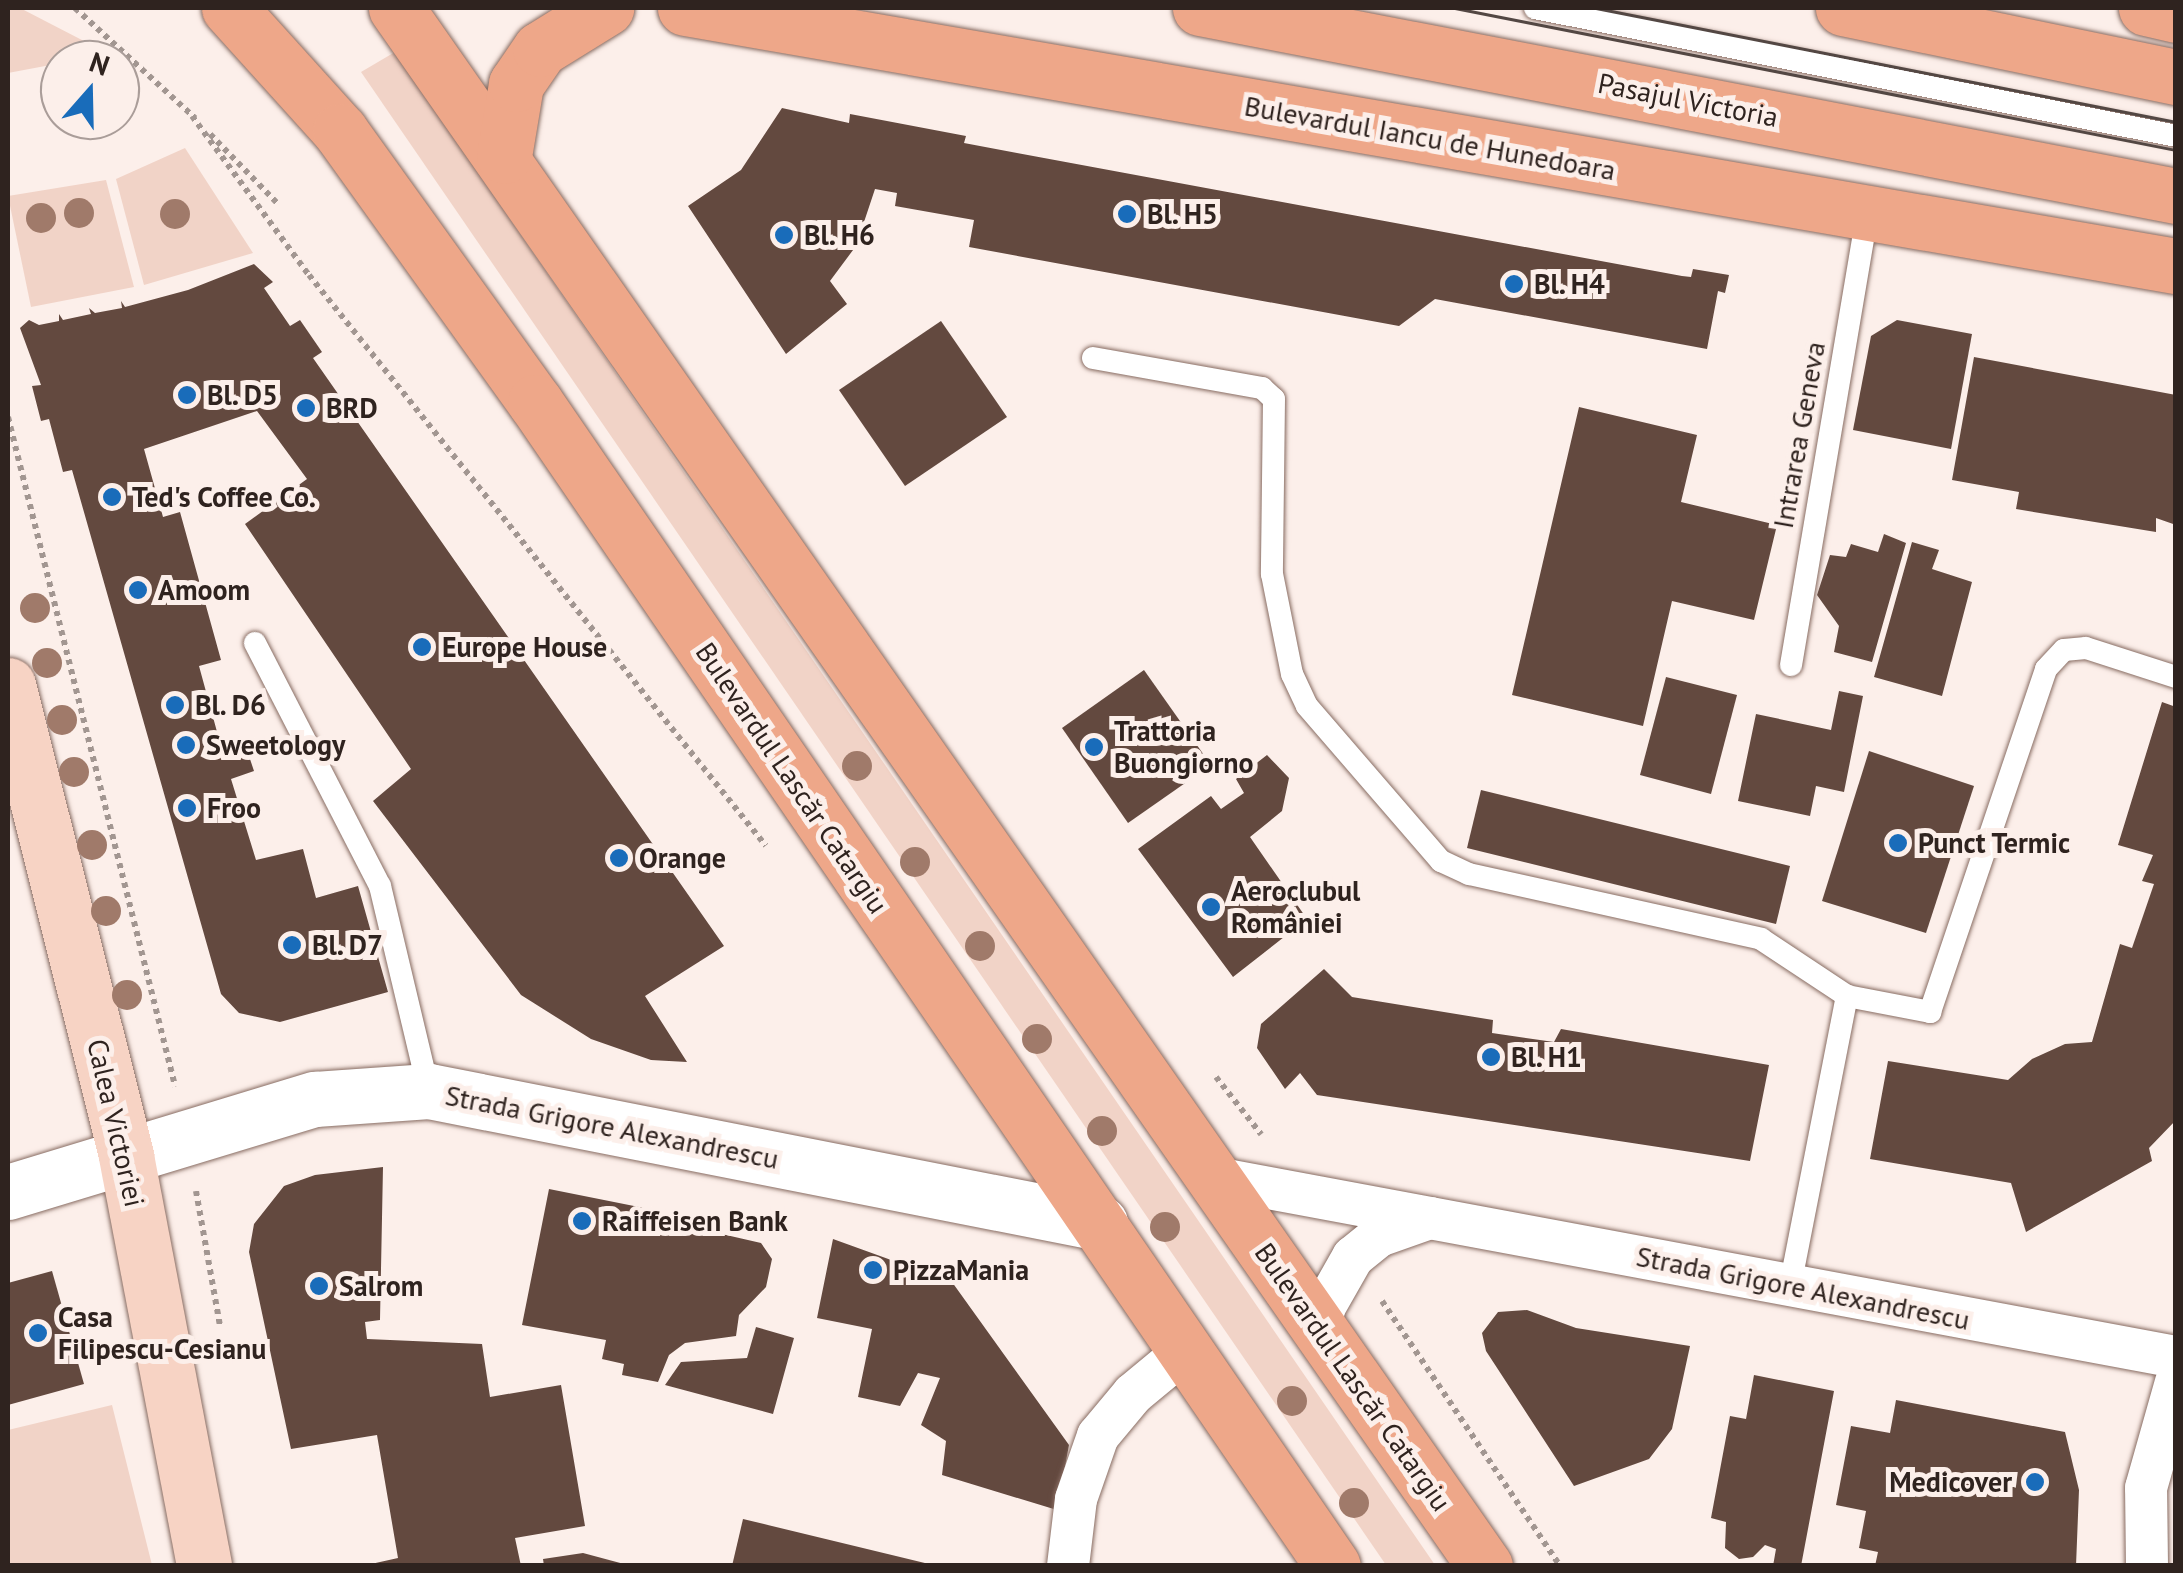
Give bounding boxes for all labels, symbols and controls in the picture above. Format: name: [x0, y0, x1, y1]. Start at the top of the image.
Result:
north arrow: [40, 40, 140, 140]
text: N: [85, 43, 115, 84]
street label: Pasajul Victoria: [1595, 66, 1781, 134]
street label: Bulevardul Iancu de Hunedoara: [1242, 89, 1618, 187]
place label: Bl. H5: [1147, 197, 1220, 231]
marker: Bl. H5: [1116, 203, 1138, 225]
place label: Bl. H6: [804, 218, 877, 252]
marker: Bl. H6: [773, 224, 795, 246]
place label: Bl. H4: [1534, 267, 1607, 301]
marker: Bl. H4: [1503, 273, 1525, 295]
street label: Intrarea Geneva: [1766, 339, 1832, 531]
place label: Bl. D5: [207, 378, 280, 412]
marker: Bl. D5: [176, 384, 198, 406]
place label: BRD: [326, 391, 378, 425]
marker: BRD: [295, 397, 317, 419]
place label: Ted's Coffee Co.: [132, 480, 316, 514]
marker: Ted's Coffee Co.: [101, 486, 123, 508]
place label: Amoom: [158, 573, 250, 607]
marker: Amoom: [127, 579, 149, 601]
place label: Europe House: [442, 630, 607, 664]
marker: Europe House: [411, 636, 433, 658]
street label: Bulevardul Lascăr Catargiu: [689, 636, 895, 920]
place label: Bl. D6: [195, 688, 268, 722]
marker: Bl. D6: [164, 694, 186, 716]
place label: Trattoria Buongiorno: [1114, 714, 1254, 780]
place label: Sweetology: [206, 728, 345, 762]
marker: Sweetology: [175, 734, 197, 756]
marker: Trattoria Buongiorno: [1083, 736, 1105, 758]
place label: Froo: [207, 791, 261, 825]
marker: Froo: [176, 797, 198, 819]
place label: Punct Termic: [1918, 826, 2071, 860]
marker: Punct Termic: [1887, 832, 1909, 854]
place label: Orange: [639, 841, 726, 875]
marker: Orange: [608, 847, 630, 869]
place label: Aeroclubul României: [1231, 874, 1360, 940]
marker: Aeroclubul României: [1200, 896, 1222, 918]
place label: Bl. D7: [312, 928, 385, 962]
marker: Bl. D7: [281, 934, 303, 956]
street label: Calea Victoriei: [80, 1035, 152, 1211]
place label: Bl. H1: [1511, 1040, 1584, 1074]
marker: Bl. H1: [1480, 1046, 1502, 1068]
street label: Strada Grigore Alexandrescu: [442, 1078, 782, 1176]
place label: Raiffeisen Bank: [602, 1204, 788, 1238]
marker: Raiffeisen Bank: [571, 1210, 593, 1232]
street label: Bulevardul Lascăr Catargiu: [1248, 1237, 1458, 1517]
street label: Strada Grigore Alexandrescu: [1633, 1239, 1973, 1337]
place label: PizzaMania: [893, 1253, 1029, 1287]
marker: PizzaMania: [862, 1259, 884, 1281]
place label: Salrom: [339, 1269, 423, 1303]
marker: Salrom: [308, 1275, 330, 1297]
place label: Casa Filipescu-Cesianu: [58, 1300, 266, 1366]
marker: Casa Filipescu-Cesianu: [27, 1322, 49, 1344]
place label: Medicover: [1889, 1465, 2012, 1499]
marker: Medicover: [2022, 1469, 2048, 1495]

